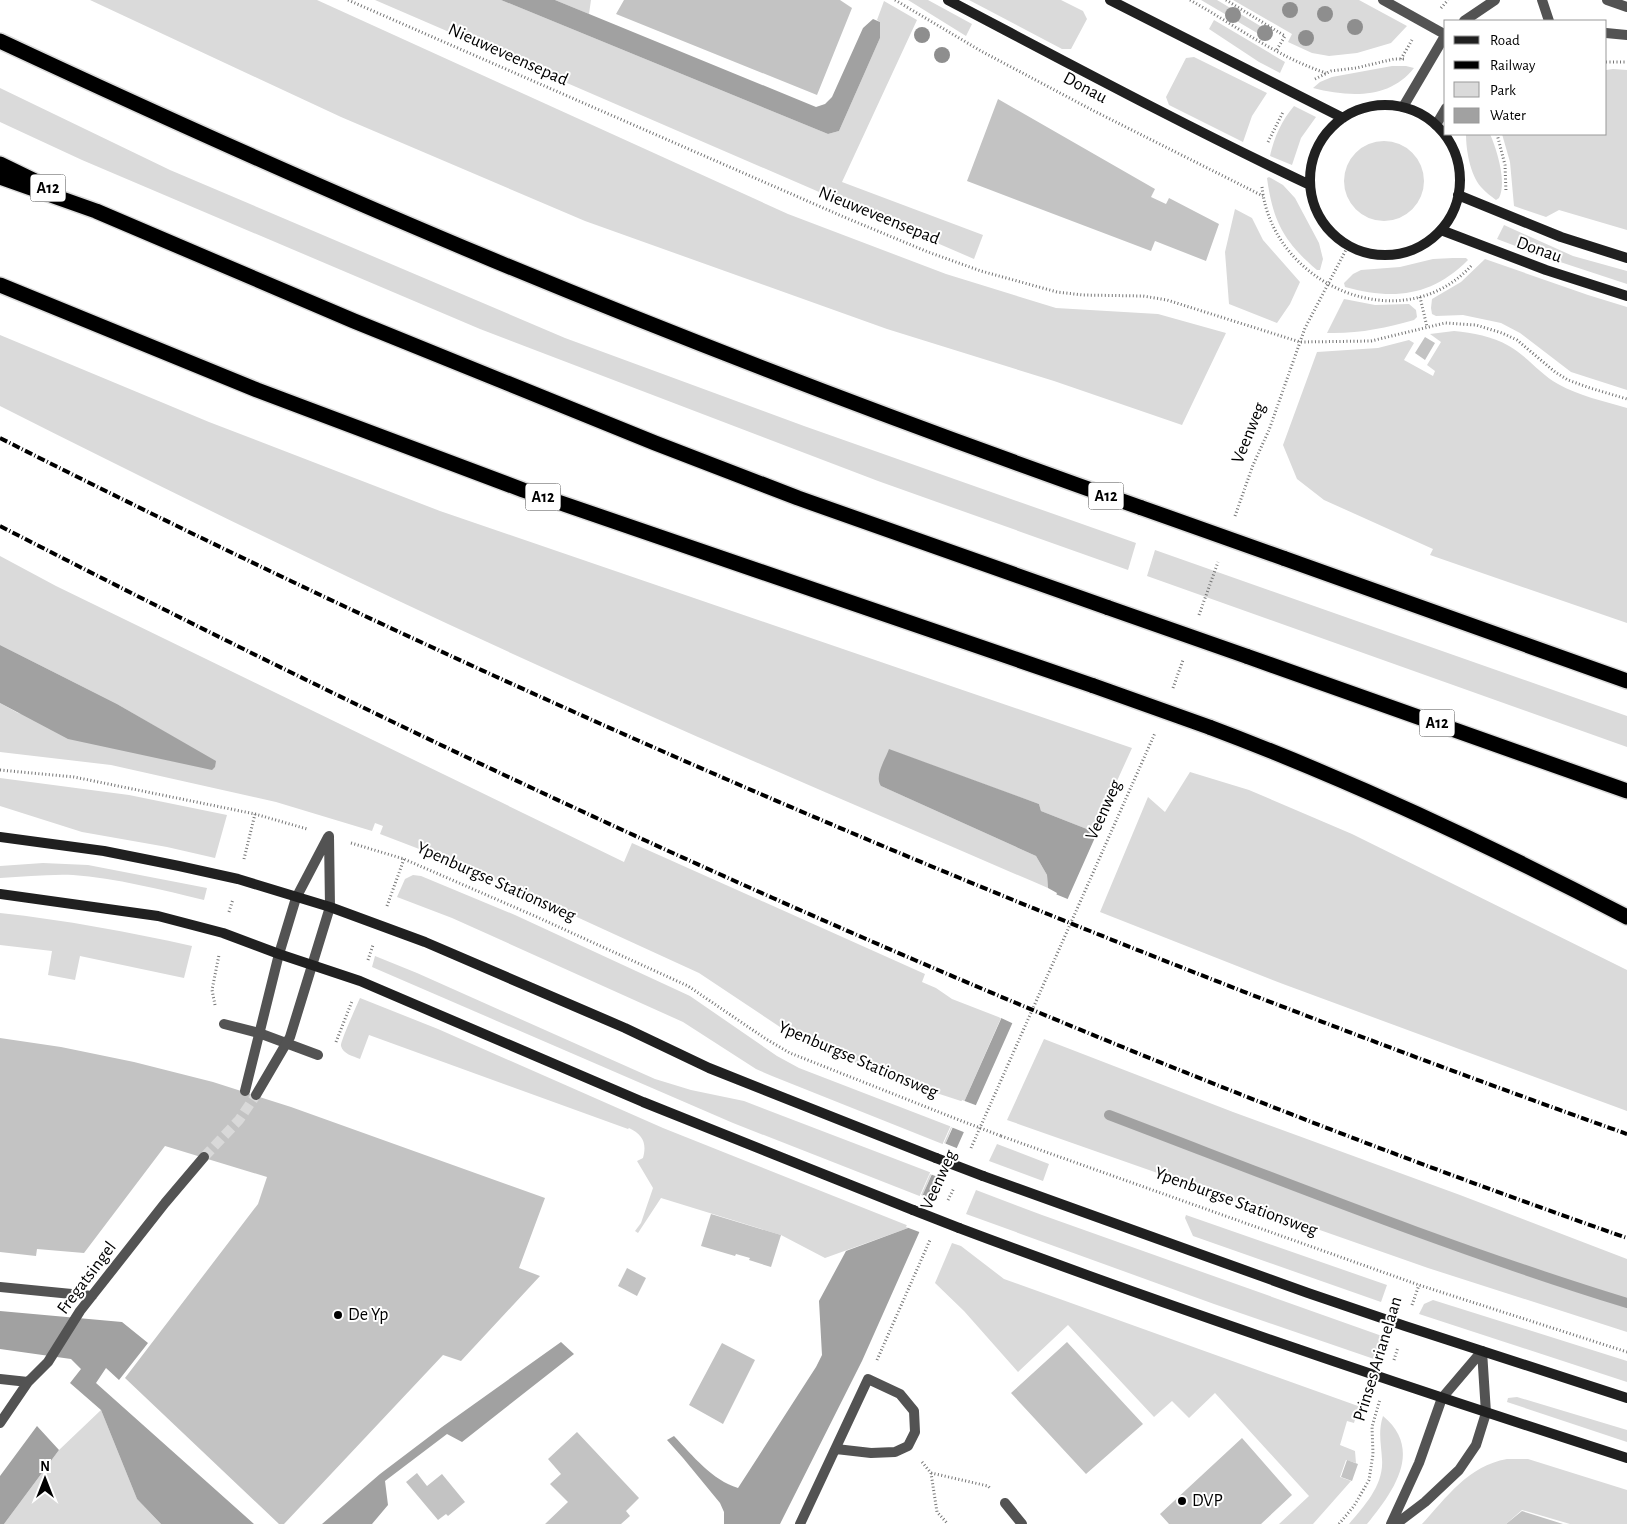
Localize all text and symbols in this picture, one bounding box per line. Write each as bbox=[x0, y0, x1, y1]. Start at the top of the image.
legend bbox=[1444, 20, 1607, 135]
street label: Nieuweveensepad bbox=[445, 21, 571, 89]
text: Road bbox=[1490, 33, 1520, 48]
text: Railway bbox=[1490, 58, 1536, 73]
street label: Donau bbox=[1060, 69, 1110, 107]
text: Park bbox=[1490, 83, 1516, 98]
text: Water bbox=[1490, 108, 1526, 123]
road number: A12 bbox=[30, 174, 66, 202]
street label: Nieuweveensepad bbox=[816, 183, 942, 249]
street label: Donau bbox=[1514, 233, 1564, 267]
street label: Veenweg bbox=[1229, 400, 1269, 466]
road number: A12 bbox=[1088, 482, 1124, 510]
road number: A12 bbox=[526, 484, 560, 511]
road number: A12 bbox=[1420, 710, 1454, 736]
street label: Veenweg bbox=[1083, 777, 1125, 843]
street label: Ypenburgse Stationsweg bbox=[414, 839, 578, 925]
street label: Ypenburgse Stationsweg bbox=[775, 1018, 941, 1102]
street label: Veenweg bbox=[918, 1147, 960, 1213]
street label: Ypenburgse Stationsweg bbox=[1152, 1164, 1320, 1240]
street label: Fregatsingel bbox=[54, 1238, 120, 1318]
street label: Prinses Arianelaan bbox=[1350, 1294, 1406, 1424]
place label: De Yp bbox=[348, 1306, 388, 1324]
marker: De Yp bbox=[332, 1309, 344, 1321]
north arrow bbox=[20, 1454, 70, 1504]
text: N bbox=[40, 1460, 50, 1474]
place label: DVP bbox=[1192, 1492, 1223, 1510]
marker: DVP bbox=[1176, 1495, 1188, 1507]

